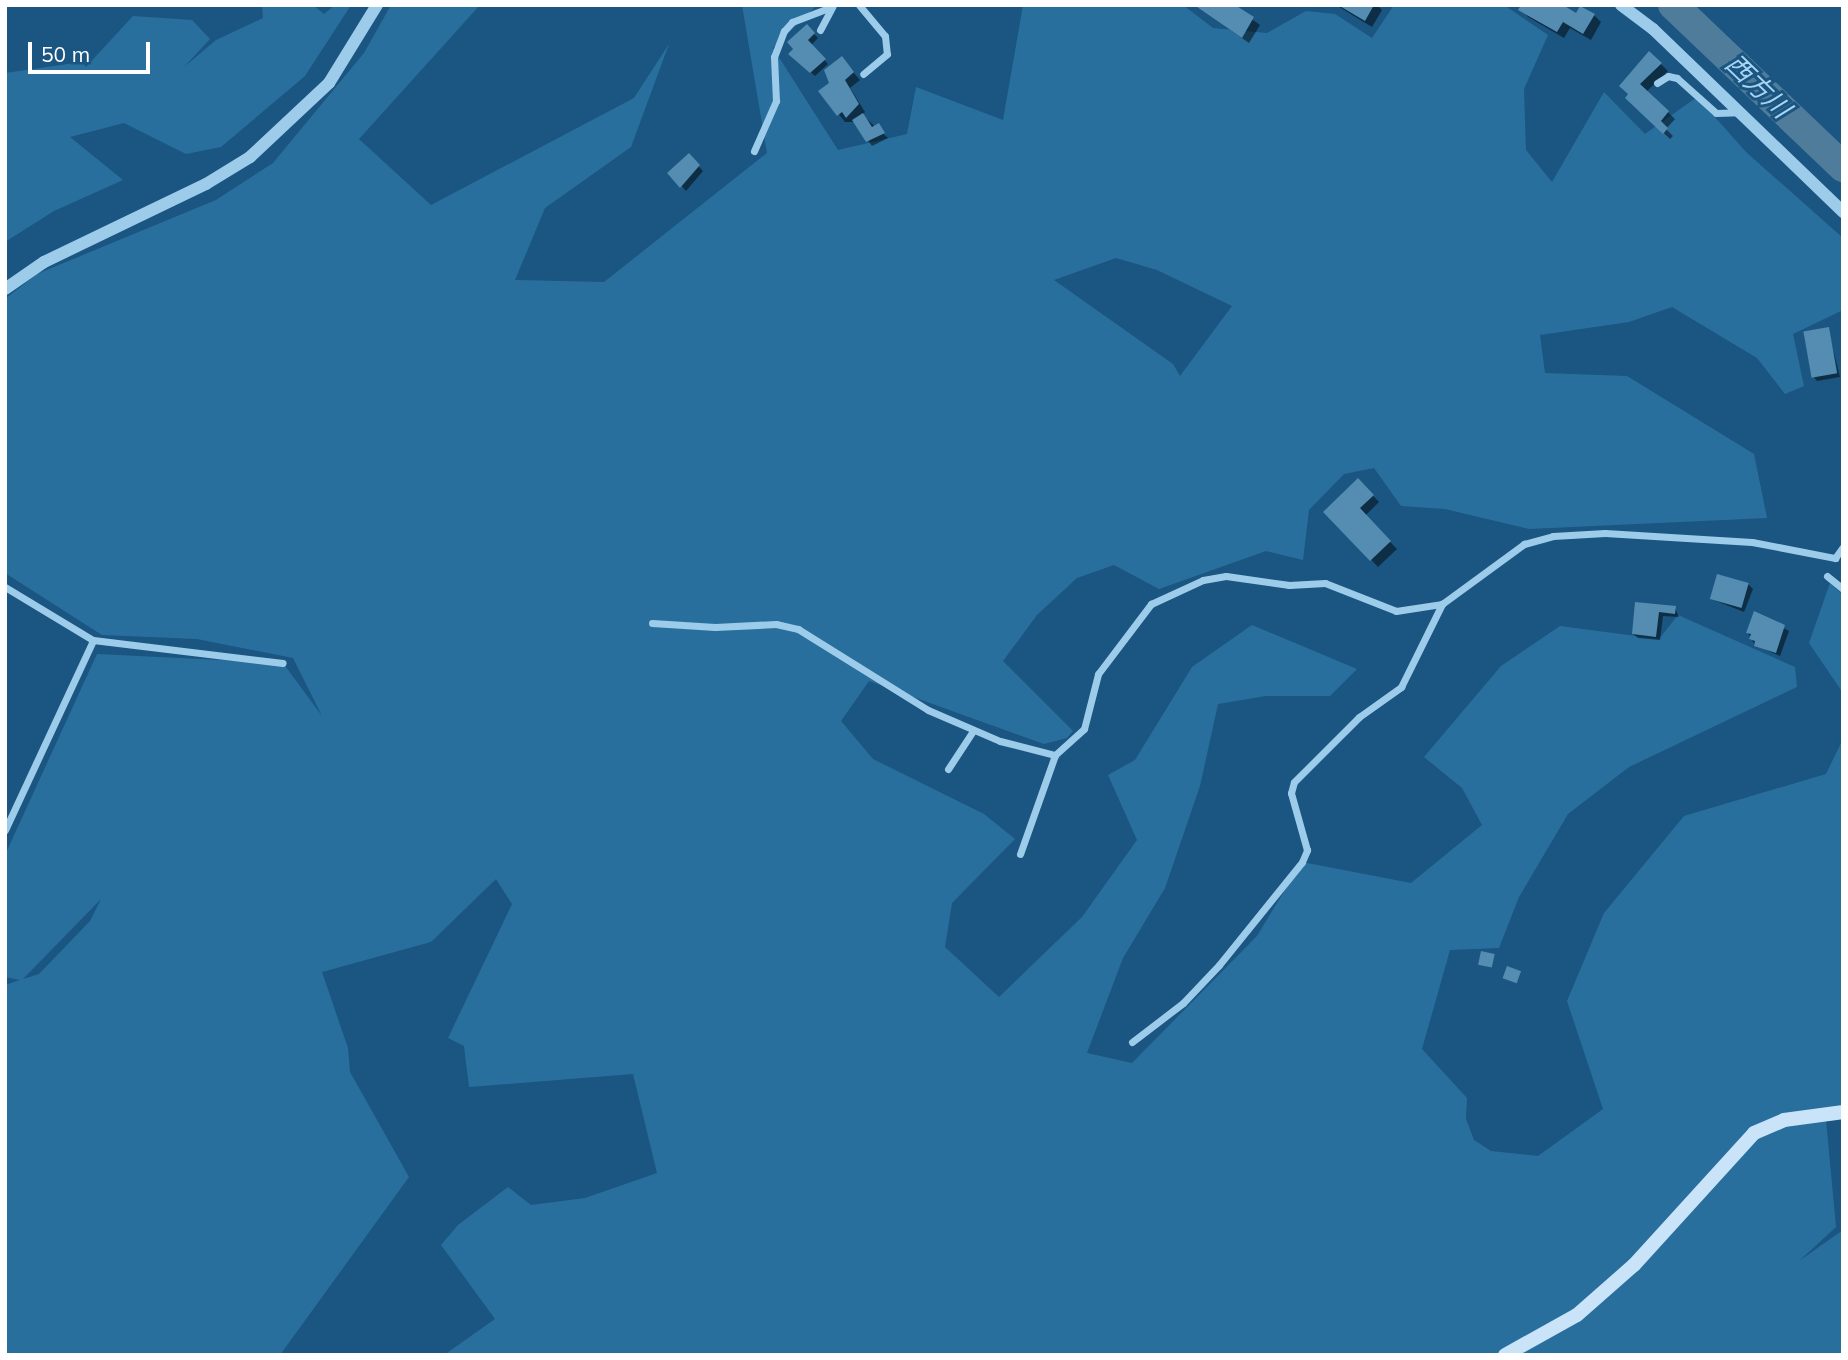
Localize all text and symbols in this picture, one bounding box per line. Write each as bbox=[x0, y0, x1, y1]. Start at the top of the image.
scale bar bbox=[32, 28, 154, 72]
text: 50 m bbox=[41, 41, 90, 67]
water label: 西方川 bbox=[1719, 48, 1797, 124]

